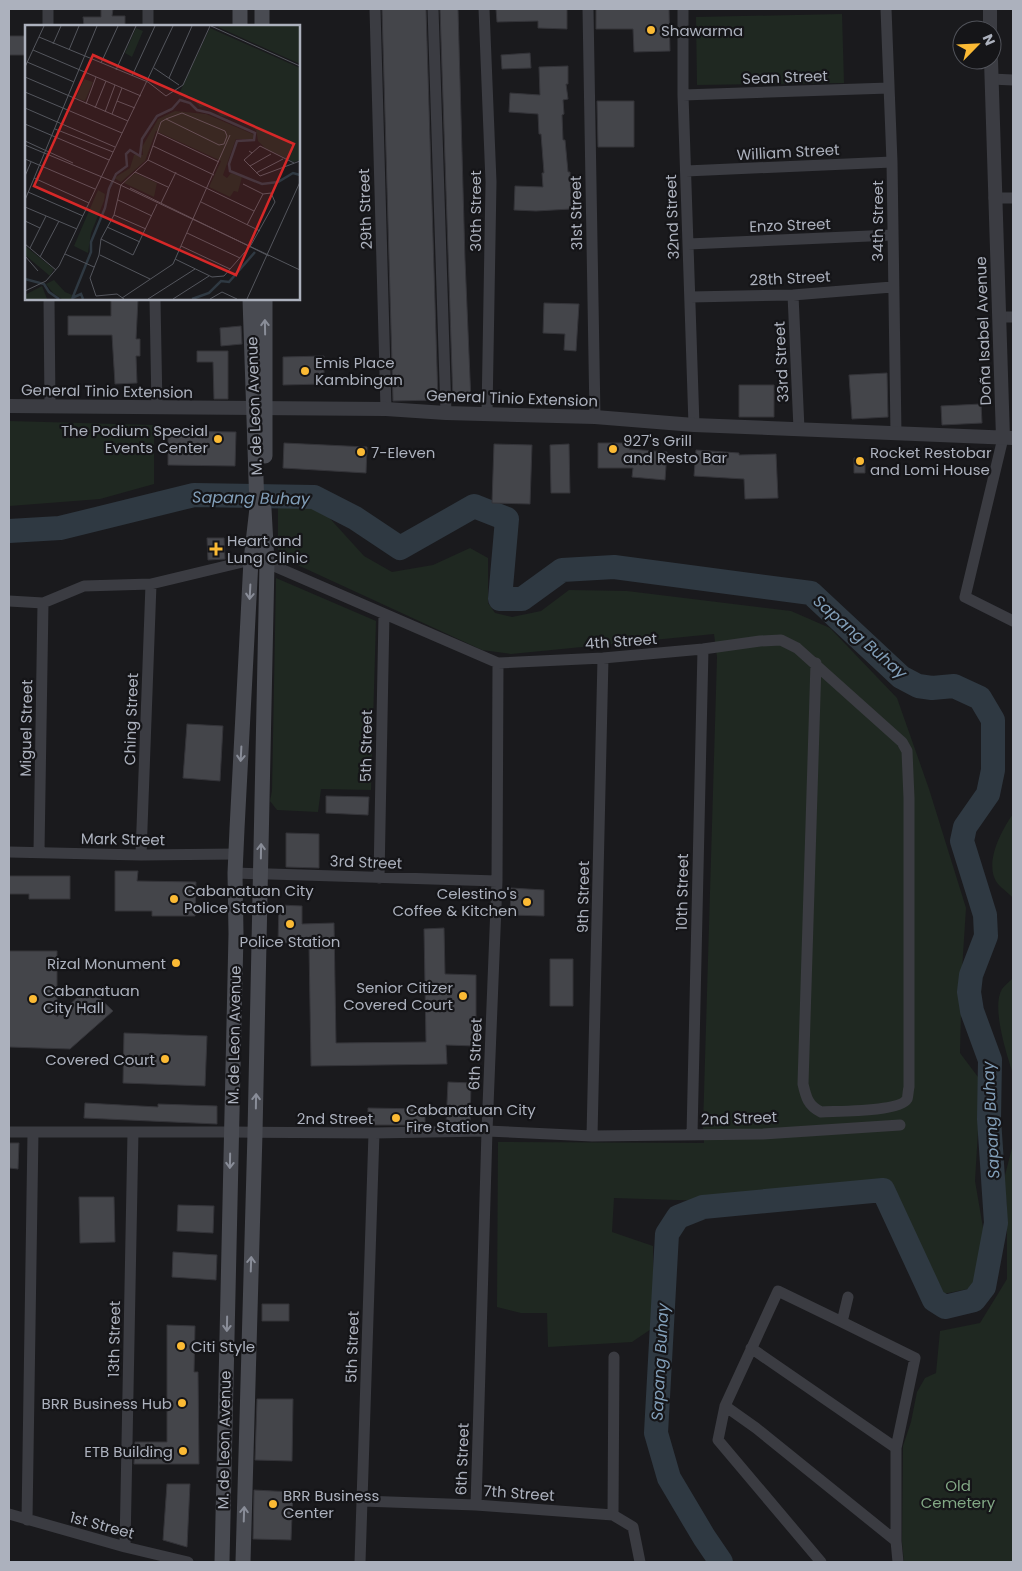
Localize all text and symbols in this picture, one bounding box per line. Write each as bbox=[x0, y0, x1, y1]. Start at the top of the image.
place label: Shawarma bbox=[661, 20, 743, 41]
north arrow bbox=[952, 20, 1002, 70]
marker: Shawarma bbox=[645, 24, 657, 36]
inset map bbox=[25, 25, 300, 300]
text: N bbox=[978, 31, 1000, 49]
street label: Sean Street bbox=[742, 65, 828, 89]
street label: William Street bbox=[736, 139, 840, 165]
street label: 29th Street bbox=[353, 168, 377, 250]
street label: 30th Street bbox=[465, 170, 486, 252]
street label: 32nd Street bbox=[660, 174, 684, 260]
street label: 31st Street bbox=[565, 175, 587, 251]
street label: 34th Street bbox=[867, 180, 888, 262]
street label: Enzo Street bbox=[749, 213, 831, 237]
street label: Doña Isabel Avenue bbox=[970, 256, 996, 406]
street label: 28th Street bbox=[749, 265, 831, 291]
one-way arrow bbox=[260, 319, 270, 336]
street label: 33rd Street bbox=[768, 321, 794, 403]
street label: M. de Leon Avenue bbox=[241, 336, 267, 476]
place label: Emis Place Kambingan bbox=[315, 352, 403, 390]
marker: Emis Place Kambingan bbox=[299, 365, 311, 377]
street label: General Tinio Extension bbox=[21, 379, 193, 403]
street label: General Tinio Extension bbox=[426, 385, 598, 411]
place label: The Podium Special Events Center bbox=[61, 420, 208, 458]
place label: 927's Grill and Resto Bar bbox=[623, 430, 728, 468]
marker: The Podium Special Events Center bbox=[212, 433, 224, 445]
place label: 7-Eleven bbox=[371, 442, 435, 463]
place label: Rocket Restobar and Lomi House bbox=[870, 442, 992, 480]
marker: 927's Grill and Resto Bar bbox=[607, 443, 619, 455]
marker: 7-Eleven bbox=[355, 446, 367, 458]
marker: Rocket Restobar and Lomi House bbox=[854, 455, 866, 467]
water label: Sapang Buhay bbox=[192, 485, 311, 511]
place label: Heart and Lung Clinic bbox=[227, 530, 308, 568]
marker: Heart and Lung Clinic bbox=[209, 542, 223, 556]
one-way arrow bbox=[245, 583, 254, 599]
water label: Sapang Buhay bbox=[808, 590, 913, 685]
street label: 4th Street bbox=[584, 628, 658, 654]
street label: Ching Street bbox=[119, 672, 143, 766]
street label: Miguel Street bbox=[15, 679, 37, 777]
street label: 5th Street bbox=[355, 710, 377, 782]
one-way arrow bbox=[237, 746, 246, 762]
street label: Mark Street bbox=[81, 828, 165, 850]
one-way arrow bbox=[256, 844, 266, 860]
street label: 3rd Street bbox=[329, 850, 403, 874]
street label: 10th Street bbox=[671, 853, 693, 931]
street label: 9th Street bbox=[572, 861, 594, 933]
place label: Cabanatuan City Police Station bbox=[184, 880, 314, 918]
place label: Celestino's Coffee & Kitchen bbox=[393, 883, 517, 921]
marker: Cabanatuan City Police Station bbox=[168, 893, 180, 905]
marker: Celestino's Coffee & Kitchen bbox=[521, 896, 533, 908]
marker: Police Station bbox=[284, 918, 296, 930]
place label: Police Station bbox=[240, 931, 340, 952]
place label: Rizal Monument bbox=[47, 953, 166, 974]
marker: Rizal Monument bbox=[170, 957, 182, 969]
street label: M. de Leon Avenue bbox=[222, 965, 246, 1105]
place label: Senior Citizer Covered Court bbox=[343, 977, 453, 1015]
place label: Cabanatuan City Hall bbox=[43, 980, 140, 1018]
marker: Senior Citizer Covered Court bbox=[457, 990, 469, 1002]
marker: Cabanatuan City Hall bbox=[27, 993, 39, 1005]
street label: 6th Street bbox=[463, 1017, 487, 1091]
place label: Covered Court bbox=[45, 1049, 155, 1070]
marker: Covered Court bbox=[159, 1053, 171, 1065]
water label: Sapang Buhay bbox=[976, 1060, 1006, 1179]
one-way arrow bbox=[251, 1093, 261, 1110]
place label: Cabanatuan City Fire Station bbox=[406, 1099, 536, 1137]
street label: 2nd Street bbox=[701, 1106, 777, 1130]
street label: 2nd Street bbox=[297, 1108, 373, 1129]
marker: Cabanatuan City Fire Station bbox=[390, 1112, 402, 1124]
one-way arrow bbox=[225, 1152, 235, 1169]
one-way arrow bbox=[247, 1256, 256, 1272]
street label: 13th Street bbox=[103, 1301, 125, 1377]
water label: Sapang Buhay bbox=[645, 1302, 675, 1421]
street label: 5th Street bbox=[340, 1310, 364, 1384]
one-way arrow bbox=[222, 1315, 232, 1331]
place label: Citi Style bbox=[191, 1336, 255, 1357]
marker: Citi Style bbox=[175, 1340, 187, 1352]
street label: M. de Leon Avenue bbox=[212, 1370, 236, 1510]
place label: BRR Business Hub bbox=[42, 1393, 172, 1414]
marker: BRR Business Hub bbox=[176, 1397, 188, 1409]
street label: 6th Street bbox=[450, 1422, 474, 1496]
place label: ETB Building bbox=[84, 1441, 173, 1462]
marker: ETB Building bbox=[177, 1445, 189, 1457]
park label: Old Cemetery bbox=[921, 1475, 996, 1513]
street label: 7th Street bbox=[483, 1480, 555, 1506]
place label: BRR Business Center bbox=[283, 1485, 379, 1523]
marker: BRR Business Center bbox=[267, 1498, 279, 1510]
street label: 1st Street bbox=[67, 1506, 137, 1544]
one-way arrow bbox=[239, 1506, 249, 1522]

